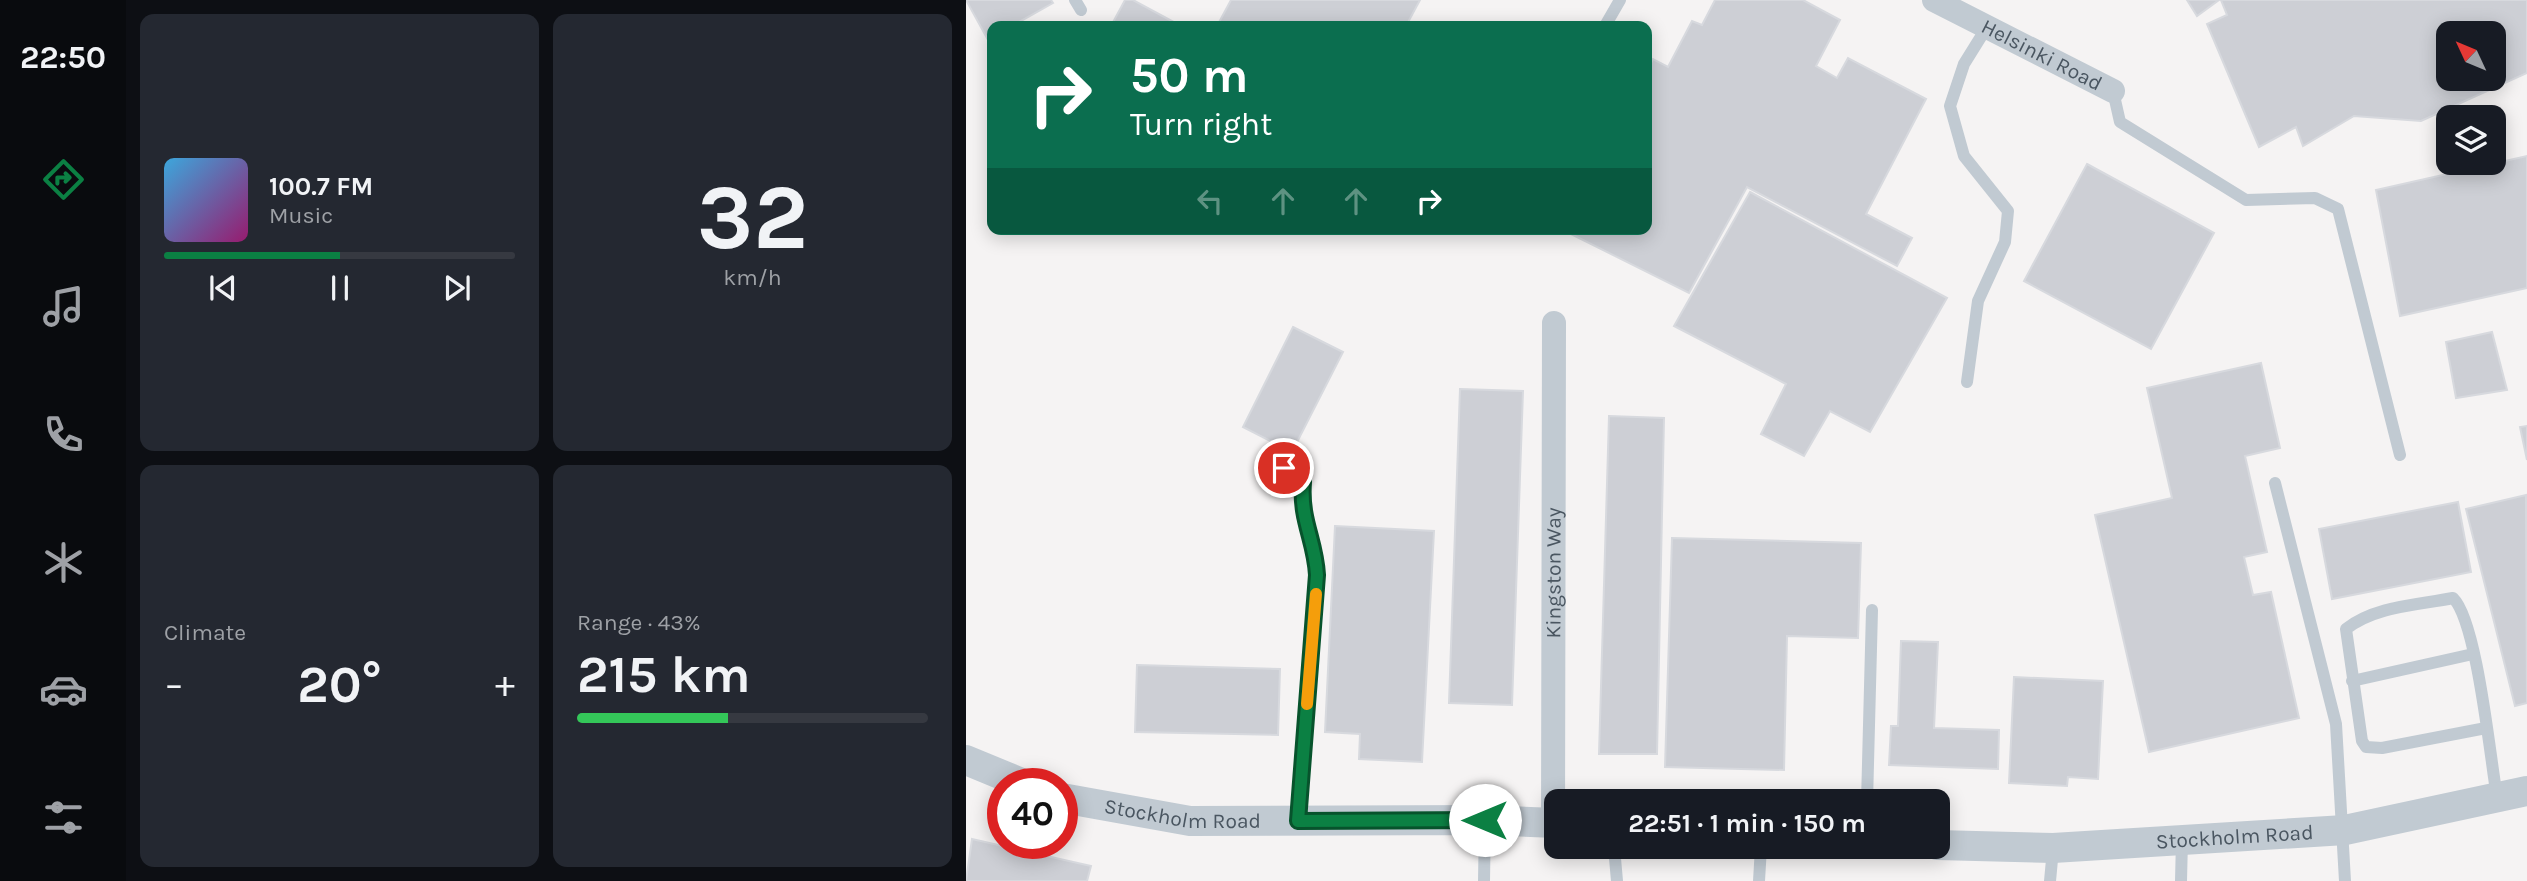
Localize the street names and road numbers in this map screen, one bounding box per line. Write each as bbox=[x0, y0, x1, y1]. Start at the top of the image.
street label: Helsinki Road bbox=[1977, 14, 2106, 95]
street label: Kingston Way bbox=[1541, 507, 1566, 639]
street label: Stockholm Road bbox=[1102, 794, 1261, 833]
street label: Stockholm Road bbox=[2155, 820, 2314, 854]

